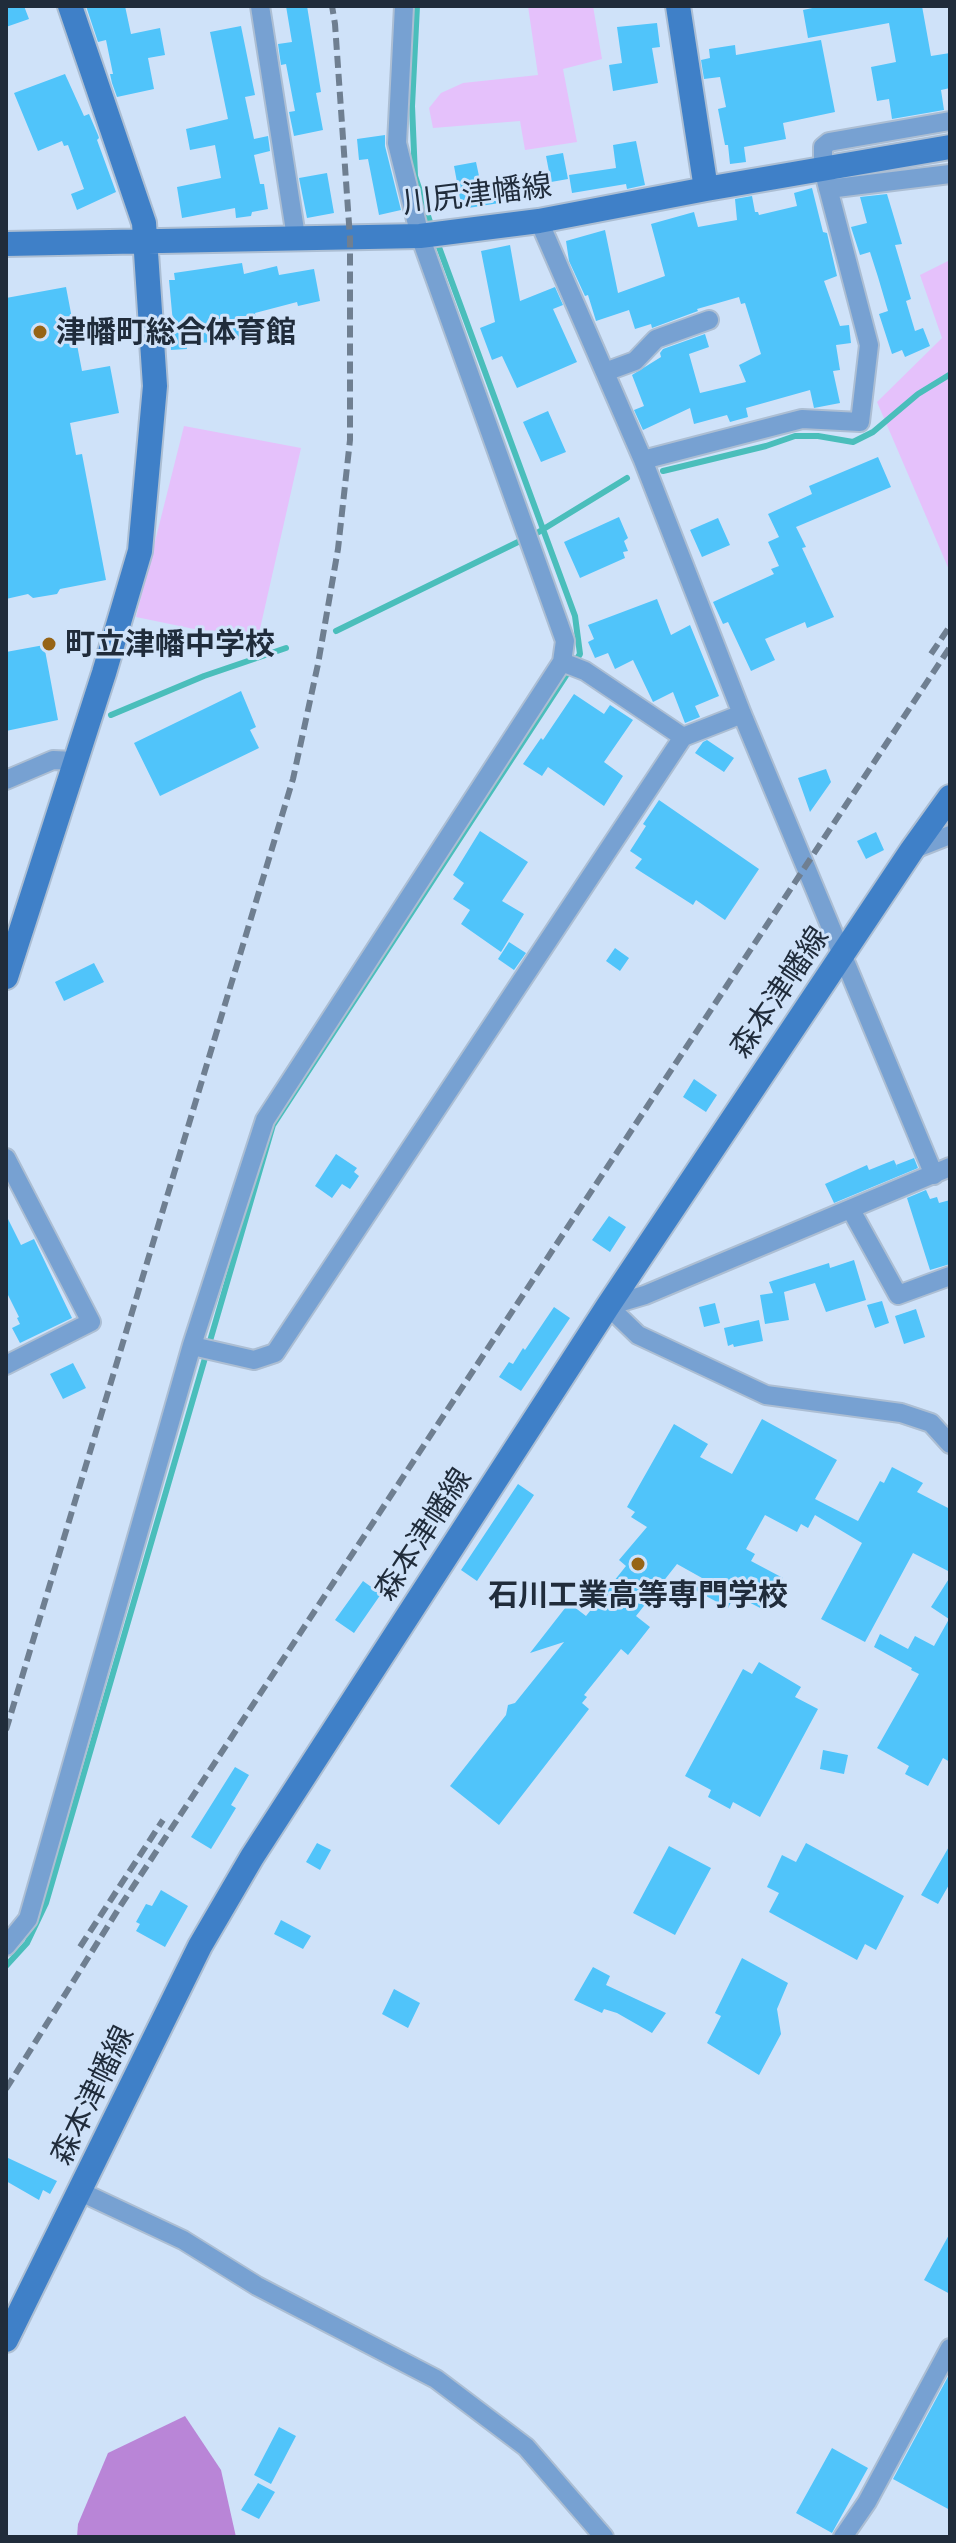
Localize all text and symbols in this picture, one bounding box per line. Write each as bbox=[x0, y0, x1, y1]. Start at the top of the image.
street label: 川尻津幡線 bbox=[400, 167, 554, 221]
place label: 津幡町総合体育館 bbox=[56, 314, 296, 350]
marker: 津幡町総合体育館 bbox=[31, 323, 49, 341]
place label: 町立津幡中学校 bbox=[65, 626, 275, 662]
marker: 町立津幡中学校 bbox=[40, 635, 58, 653]
street label: 森本津幡線 bbox=[722, 920, 836, 1064]
street label: 森本津幡線 bbox=[367, 1461, 479, 1607]
marker: 石川工業高等専門学校 bbox=[629, 1555, 647, 1573]
place label: 石川工業高等専門学校 bbox=[488, 1577, 788, 1613]
street label: 森本津幡線 bbox=[43, 2020, 141, 2170]

